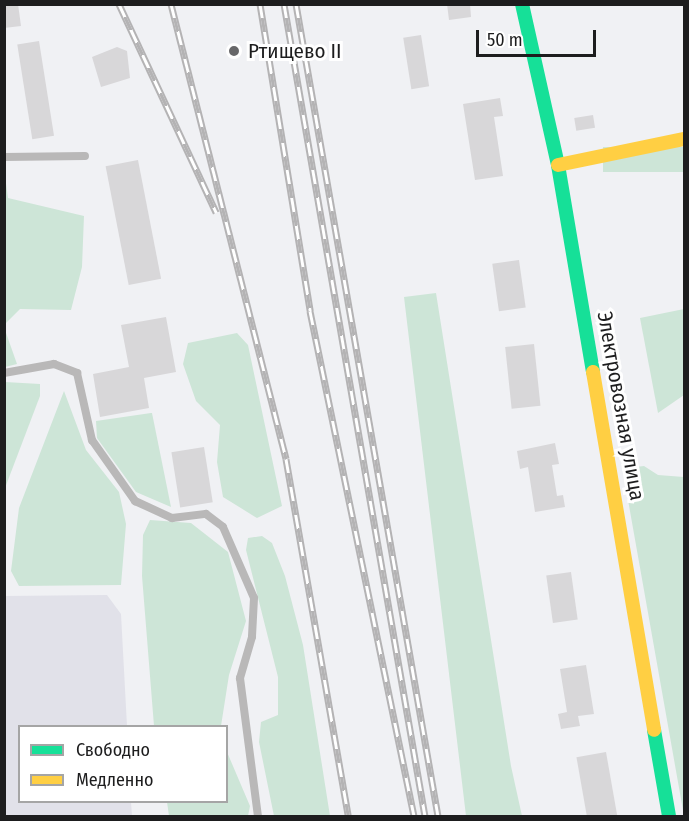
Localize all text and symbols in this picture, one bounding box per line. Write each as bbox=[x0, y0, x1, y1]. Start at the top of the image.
scale bar bbox=[479, 18, 599, 56]
text: 50 m bbox=[487, 29, 523, 51]
place label: Ртищево II bbox=[248, 38, 341, 64]
marker: Ртищево II bbox=[225, 42, 243, 60]
street label: Электровозная улица bbox=[592, 310, 650, 502]
legend bbox=[18, 725, 228, 803]
text: Свободно bbox=[76, 739, 150, 761]
text: Медленно bbox=[76, 769, 154, 791]

